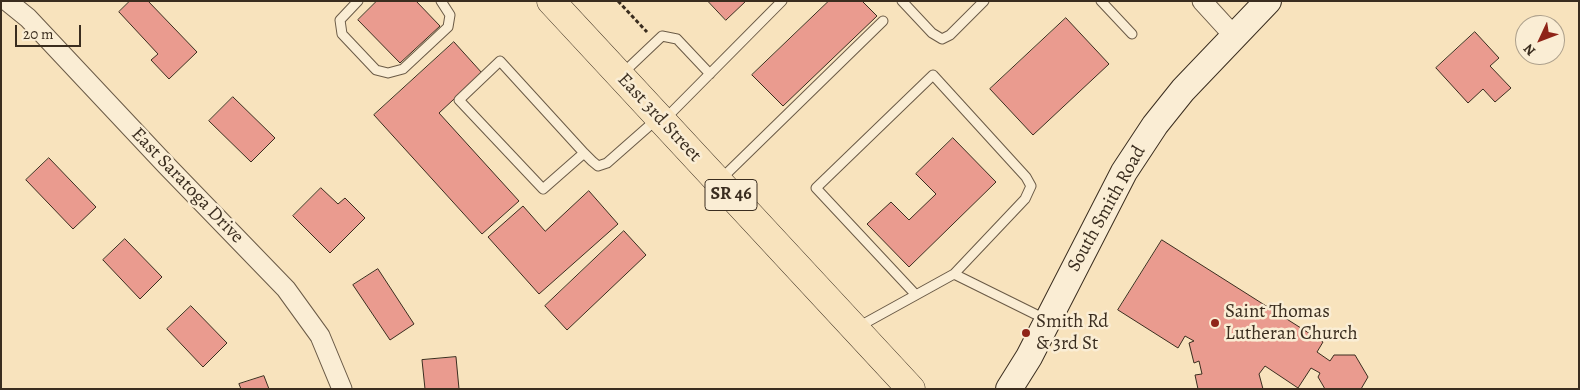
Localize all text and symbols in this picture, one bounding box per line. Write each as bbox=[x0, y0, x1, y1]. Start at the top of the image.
scale bar bbox=[18, 15, 84, 47]
north arrow bbox=[1515, 15, 1565, 65]
text: 20 m bbox=[23, 24, 54, 44]
text: N bbox=[1519, 40, 1540, 60]
street label: East 3rd Street bbox=[612, 69, 706, 167]
street label: East Saratoga Drive bbox=[126, 123, 248, 249]
street label: South Smith Road bbox=[1063, 142, 1151, 276]
road number: SR 46 bbox=[705, 180, 757, 210]
place label: Saint Thomas Lutheran Church bbox=[1225, 301, 1358, 345]
place label: Smith Rd & 3rd St bbox=[1036, 311, 1108, 355]
marker: Saint Thomas Lutheran Church bbox=[1209, 317, 1221, 329]
marker: Smith Rd & 3rd St bbox=[1020, 327, 1032, 339]

